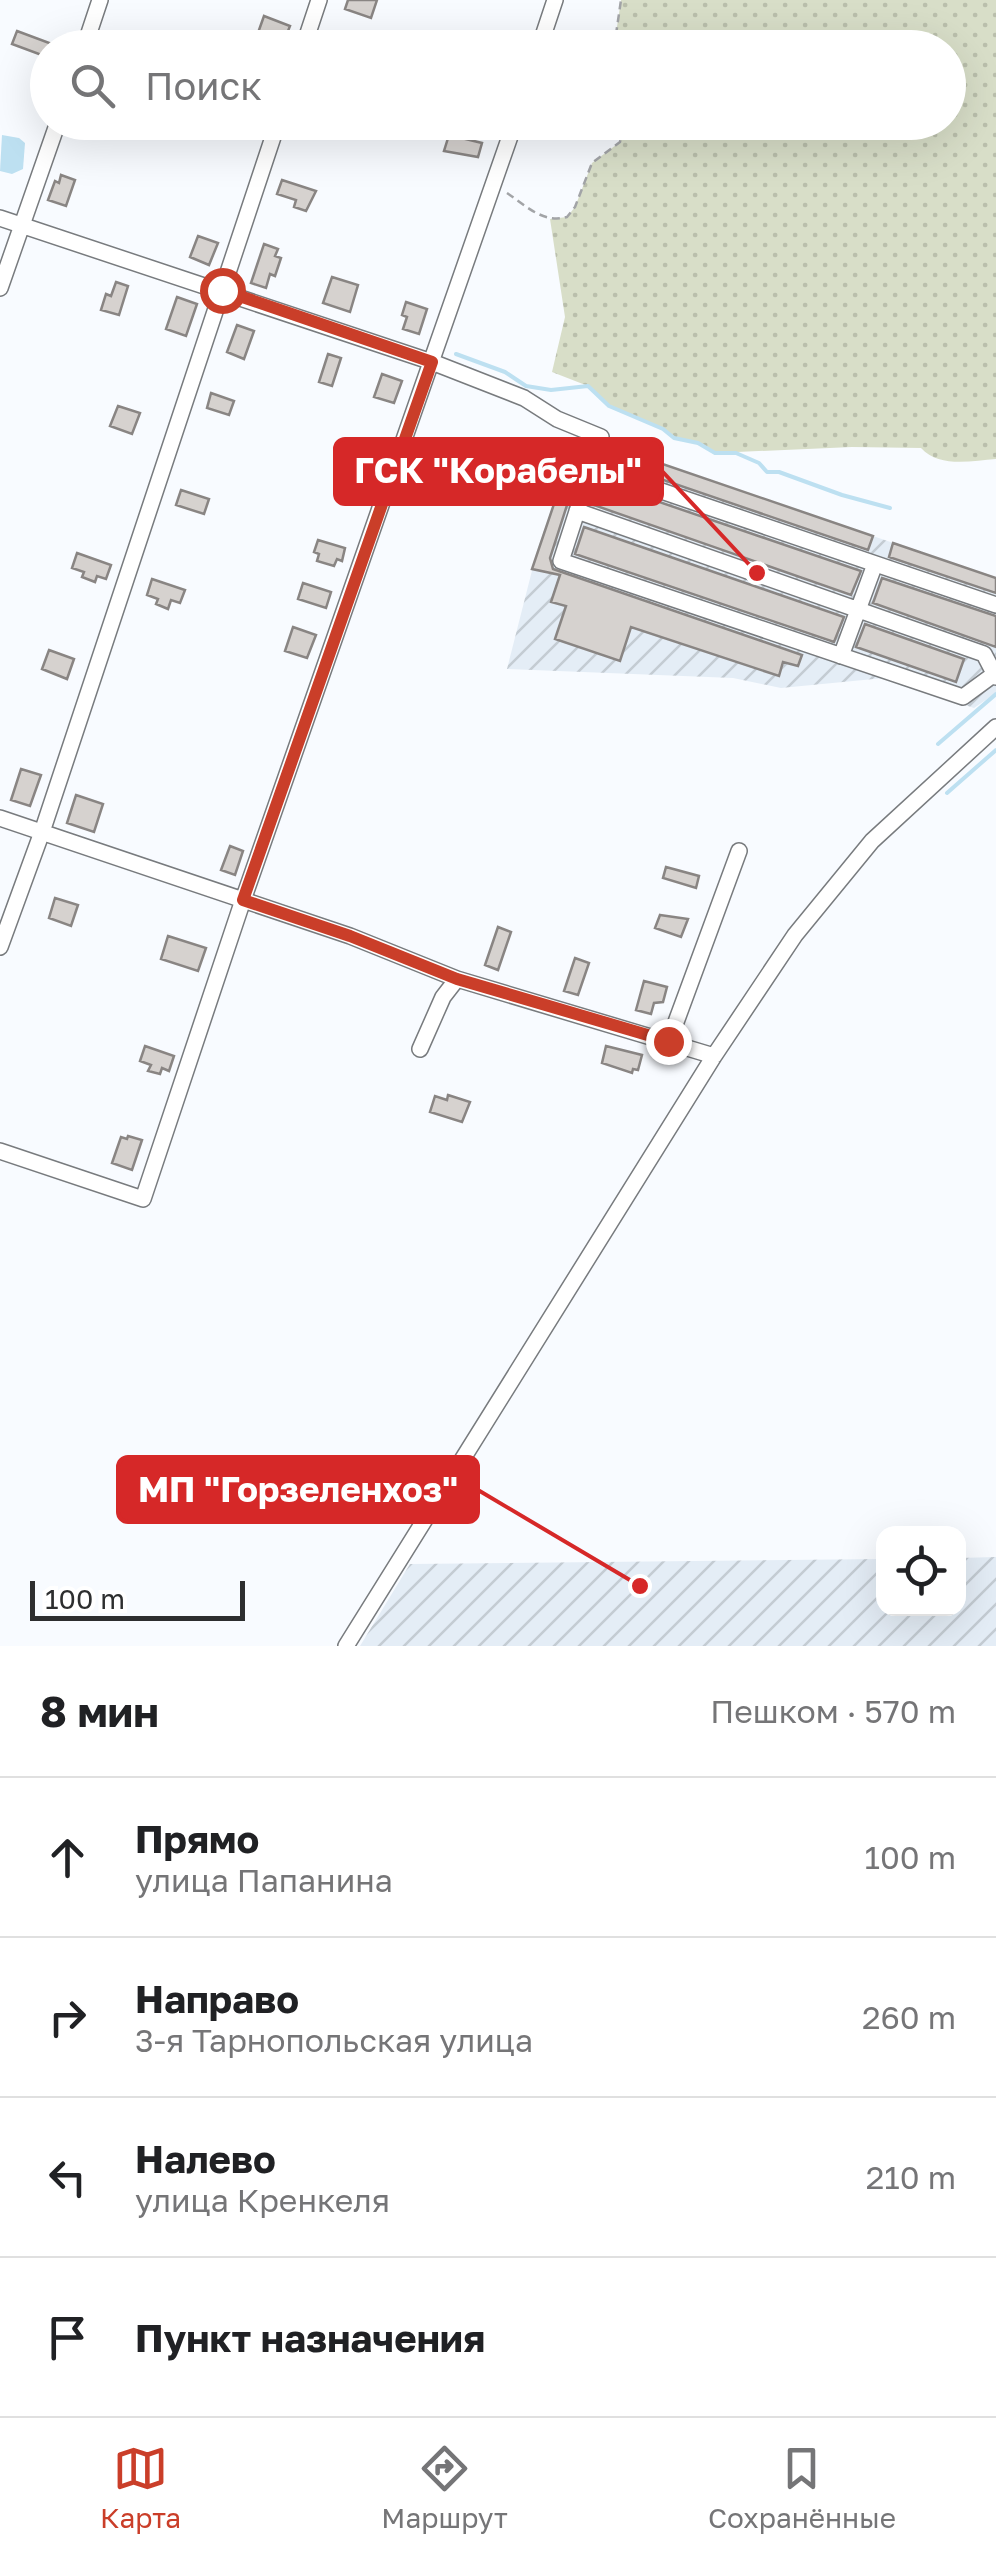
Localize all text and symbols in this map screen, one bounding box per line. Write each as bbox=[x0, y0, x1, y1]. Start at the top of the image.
search box bbox=[30, 30, 966, 140]
icon: search bbox=[65, 58, 120, 113]
text: Поиск bbox=[145, 63, 262, 108]
route start bbox=[200, 268, 246, 314]
callout: ГСК "Корабелы" bbox=[335, 439, 662, 504]
text: ГСК "Корабелы" bbox=[354, 449, 642, 491]
route end bbox=[646, 1019, 692, 1065]
callout: МП "Горзеленхоз" bbox=[118, 1457, 478, 1522]
text: МП "Горзеленхоз" bbox=[138, 1468, 458, 1510]
map controls bbox=[876, 1526, 966, 1616]
button: locate bbox=[876, 1526, 966, 1616]
scale bar bbox=[30, 1576, 245, 1620]
text: 100 m bbox=[45, 1582, 125, 1615]
text: 8 мин bbox=[40, 1686, 159, 1736]
text: Пешком · 570 m bbox=[710, 1692, 956, 1730]
text: Прямо bbox=[135, 1816, 259, 1861]
icon: ahead bbox=[40, 1830, 95, 1885]
text: 100 m bbox=[864, 1838, 956, 1876]
text: улица Папанина bbox=[135, 1861, 393, 1899]
text: Направо bbox=[135, 1976, 299, 2021]
icon: right bbox=[40, 1990, 95, 2045]
text: 260 m bbox=[862, 1998, 956, 2036]
text: 3-я Тарнопольская улица bbox=[135, 2021, 533, 2059]
text: Налево bbox=[135, 2136, 276, 2181]
icon: left bbox=[40, 2150, 95, 2205]
text: 210 m bbox=[866, 2158, 956, 2196]
text: улица Кренкеля bbox=[135, 2181, 390, 2219]
icon: arrive bbox=[40, 2310, 95, 2365]
text: Пункт назначения bbox=[135, 2315, 485, 2360]
tab: Карта bbox=[100, 2441, 181, 2534]
tab: Маршрут bbox=[381, 2441, 508, 2534]
tab: Сохранённые bbox=[708, 2441, 896, 2534]

